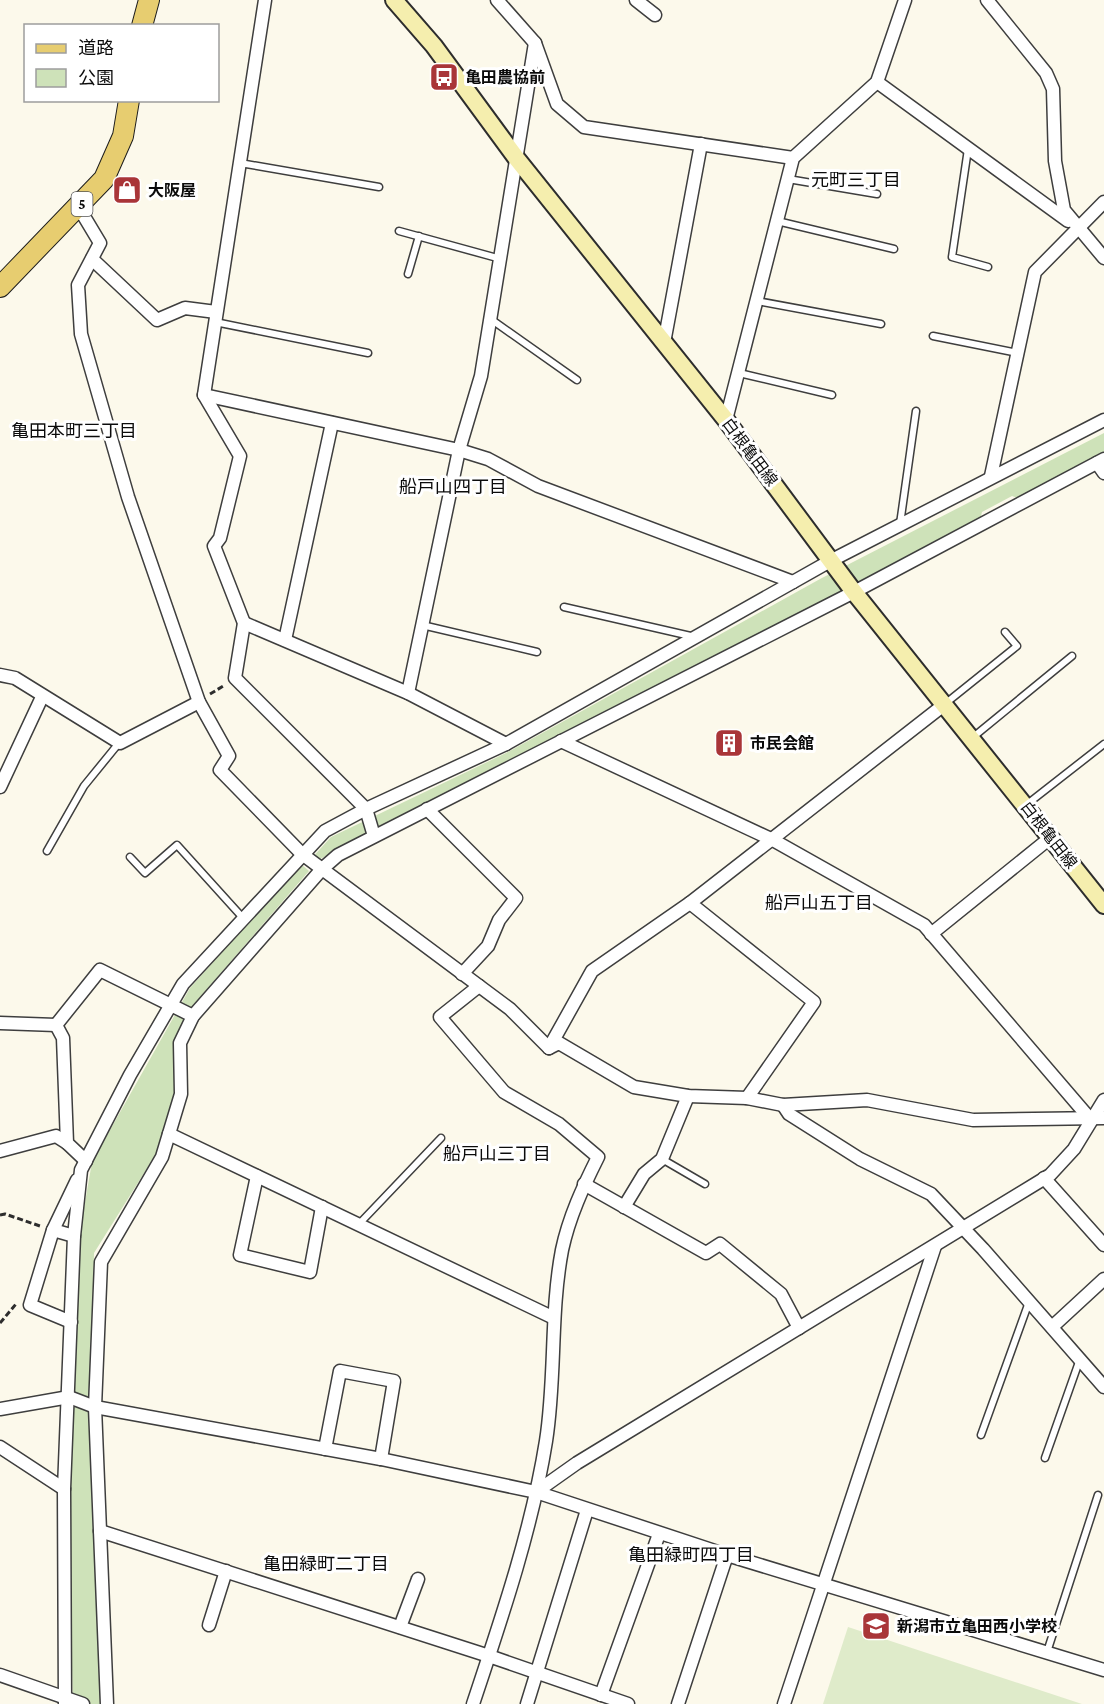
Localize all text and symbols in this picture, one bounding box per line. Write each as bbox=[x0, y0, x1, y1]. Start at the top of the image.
legend bbox=[24, 24, 219, 102]
text: 道路 bbox=[78, 38, 114, 58]
bus stop icon: 亀田農協前 bbox=[428, 61, 460, 93]
text: 公園 bbox=[78, 68, 114, 88]
place label: 亀田農協前 bbox=[465, 69, 545, 86]
district label: 元町三丁目 bbox=[811, 170, 901, 190]
shop icon: 大阪屋 bbox=[111, 174, 143, 206]
place label: 大阪屋 bbox=[148, 182, 196, 199]
road number: 5 bbox=[72, 192, 92, 216]
street label: 白根亀田線 bbox=[719, 415, 781, 489]
district label: 亀田本町三丁目 bbox=[11, 421, 137, 441]
district label: 船戸山四丁目 bbox=[399, 477, 507, 497]
building icon: 市民会館 bbox=[713, 727, 745, 759]
place label: 市民会館 bbox=[750, 735, 814, 752]
street label: 白根亀田線 bbox=[1018, 798, 1080, 872]
district label: 船戸山五丁目 bbox=[765, 893, 873, 913]
district label: 船戸山三丁目 bbox=[443, 1144, 551, 1164]
district label: 亀田緑町四丁目 bbox=[628, 1545, 754, 1565]
district label: 亀田緑町二丁目 bbox=[263, 1554, 389, 1574]
school or university icon: 新潟市立亀田西小学校 bbox=[860, 1610, 892, 1642]
place label: 新潟市立亀田西小学校 bbox=[897, 1618, 1057, 1635]

